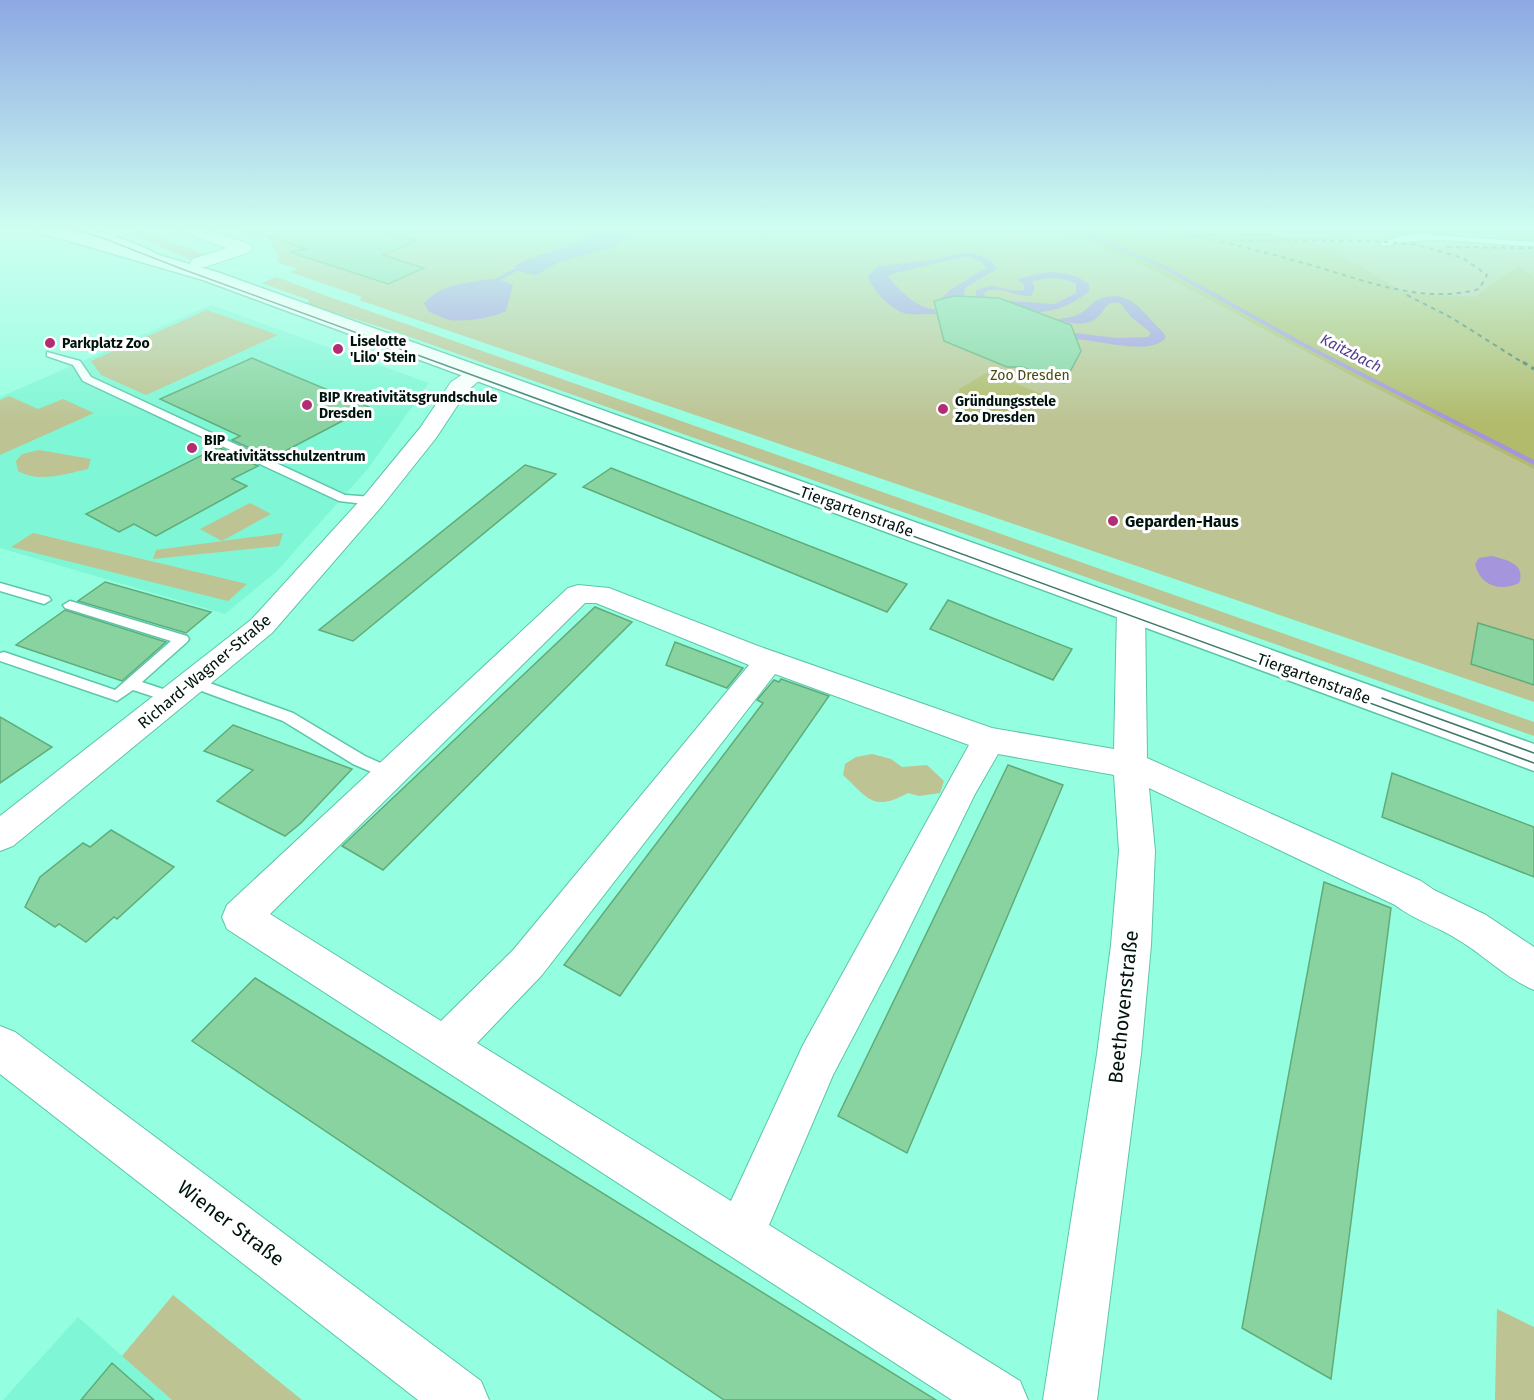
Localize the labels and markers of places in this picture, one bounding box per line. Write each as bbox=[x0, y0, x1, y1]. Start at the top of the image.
place label: Liselotte 'Lilo' Stein bbox=[350, 333, 416, 366]
place label: Parkplatz Zoo bbox=[62, 335, 150, 352]
marker: Parkplatz Zoo bbox=[43, 336, 57, 350]
marker: Liselotte 'Lilo' Stein bbox=[331, 342, 345, 356]
place label: BIP Kreativitätsgrundschule Dresden bbox=[319, 389, 498, 422]
place label: Gründungsstele Zoo Dresden bbox=[955, 393, 1056, 426]
marker: BIP Kreativitätsgrundschule Dresden bbox=[300, 398, 314, 412]
marker: Gründungsstele Zoo Dresden bbox=[936, 402, 950, 416]
place label: BIP Kreativitätsschulzentrum bbox=[204, 432, 366, 465]
marker: BIP Kreativitätsschulzentrum bbox=[185, 441, 199, 455]
place label: Geparden-Haus bbox=[1125, 512, 1239, 531]
marker: Geparden-Haus bbox=[1106, 514, 1120, 528]

